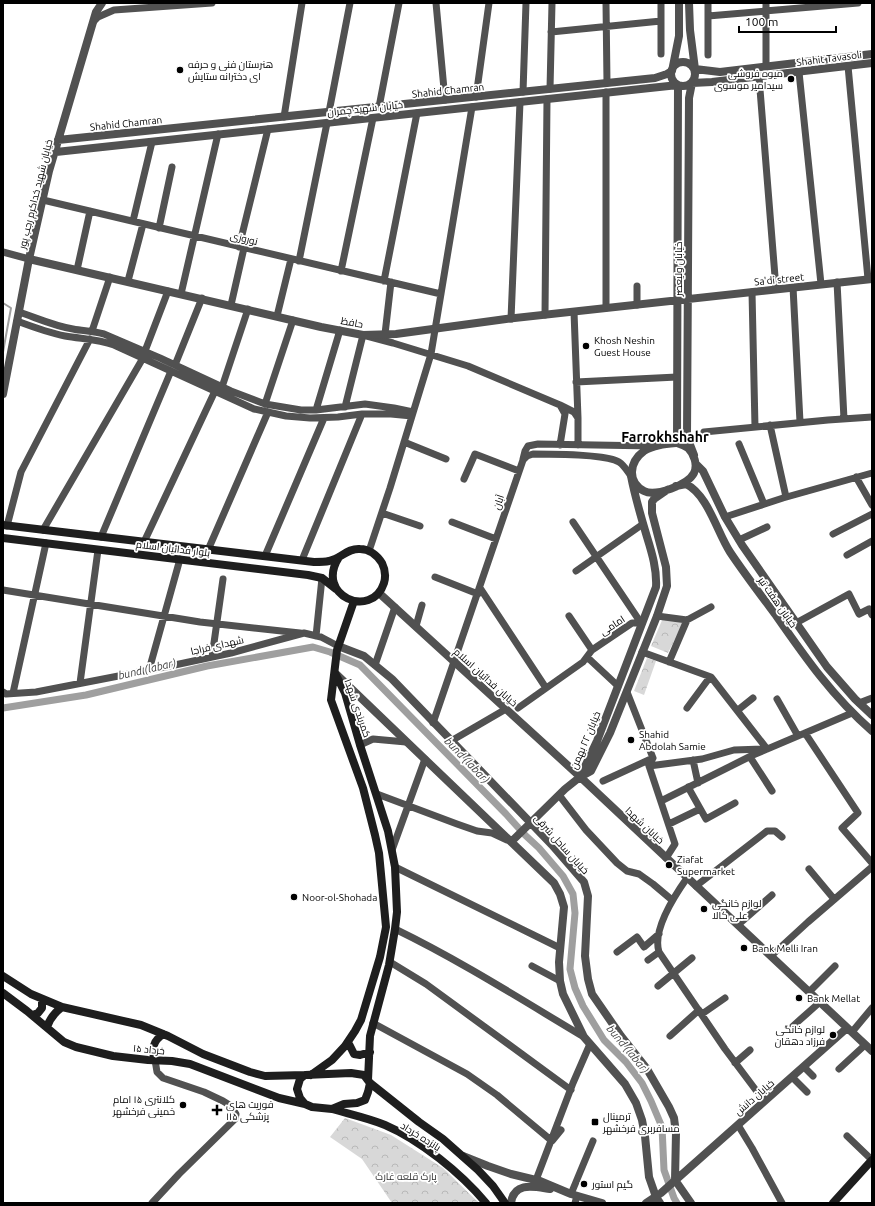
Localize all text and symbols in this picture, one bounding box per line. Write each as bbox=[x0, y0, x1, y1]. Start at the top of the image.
scale bar bbox=[739, 8, 836, 34]
text: 100 m bbox=[745, 15, 778, 28]
street label: Shahit Tavasoli bbox=[796, 49, 862, 68]
place label: هنرستان فنی و حرفه ای دخترانه ستایش bbox=[188, 59, 273, 83]
marker: هنرستان فنی و حرفه ای دخترانه ستایش bbox=[175, 65, 185, 75]
place label: میوه فروشی سیدامیر موسوی bbox=[714, 68, 783, 92]
marker: میوه فروشی سیدامیر موسوی bbox=[786, 74, 796, 84]
street label: Shahid Chamran bbox=[411, 81, 485, 100]
street label: خیابان شهید چمران bbox=[327, 99, 404, 119]
street label: Shahid Chamran bbox=[89, 114, 163, 133]
street label: خیابان شهید خداکرم رجب پور bbox=[16, 138, 56, 252]
street label: نوروزی bbox=[229, 230, 259, 248]
street label: خیابان ولیعصر bbox=[673, 242, 685, 297]
street label: Sa'di street bbox=[753, 271, 805, 288]
street label: حافظ bbox=[340, 315, 364, 330]
place label: Khosh Neshin Guest House bbox=[594, 335, 655, 358]
marker: Khosh Neshin Guest House bbox=[581, 341, 591, 351]
district label: Farrokhshahr bbox=[621, 429, 709, 445]
street label: آبان bbox=[491, 493, 507, 511]
street label: بلوار فدائیان اسلام bbox=[135, 538, 211, 560]
street label: خیابان هفت تیر bbox=[755, 574, 799, 630]
street label: امامی bbox=[598, 613, 627, 638]
street label: شهدای فراجا bbox=[189, 634, 245, 658]
street label: خیابان فدائیان اسلام bbox=[450, 646, 520, 710]
water label: bund (labar) bbox=[117, 657, 177, 682]
street label: کمربندی شهدا bbox=[341, 677, 373, 739]
street label: خیابان ۲۲ بهمن bbox=[568, 710, 604, 771]
place label: Shahid Abdolah Samie bbox=[639, 729, 706, 752]
water label: bund (labar) bbox=[442, 735, 492, 786]
marker: Shahid Abdolah Samie bbox=[626, 735, 636, 745]
street label: خیابان شهدا bbox=[622, 805, 666, 847]
street label: خیابان ساحل شرقی bbox=[531, 812, 591, 877]
place label: Ziafat Supermarket bbox=[677, 854, 735, 877]
marker: Ziafat Supermarket bbox=[664, 860, 674, 870]
marker: Noor-ol-Shohada bbox=[289, 892, 299, 902]
place label: Noor-ol-Shohada bbox=[302, 892, 377, 903]
place label: لوازم خانگی علی کالا bbox=[712, 898, 762, 922]
marker: لوازم خانگی علی کالا bbox=[699, 904, 709, 914]
marker: Bank Melli Iran bbox=[739, 943, 749, 953]
place label: Bank Melli Iran bbox=[752, 943, 818, 954]
marker: Bank Mellat bbox=[794, 993, 804, 1003]
place label: Bank Mellat bbox=[807, 993, 860, 1004]
water label: bund (labar) bbox=[604, 1023, 652, 1076]
place label: لوازم خانگی فرزاد دهقان bbox=[775, 1024, 825, 1048]
marker: لوازم خانگی فرزاد دهقان bbox=[828, 1030, 838, 1040]
street label: ۱۵ خرداد bbox=[133, 1043, 165, 1056]
street label: خیابان دانش bbox=[732, 1077, 777, 1118]
place label: کلانتری ۱۵ امام خمینی فرخشهر bbox=[112, 1094, 175, 1118]
place label: فوریت های پزشکی ۱۱۵ bbox=[226, 1099, 273, 1123]
marker: کلانتری ۱۵ امام خمینی فرخشهر bbox=[178, 1100, 188, 1110]
marker: فوریت های پزشکی ۱۱۵ bbox=[211, 1104, 223, 1116]
place label: ترمینال مسافربری فرخشهر bbox=[602, 1111, 680, 1135]
marker: ترمینال مسافربری فرخشهر bbox=[590, 1117, 600, 1127]
street label: پانزده خرداد bbox=[398, 1120, 443, 1154]
park label: پارک قلعه غارک bbox=[375, 1171, 437, 1183]
marker: گیم استور bbox=[579, 1179, 589, 1189]
place label: گیم استور bbox=[591, 1179, 633, 1192]

